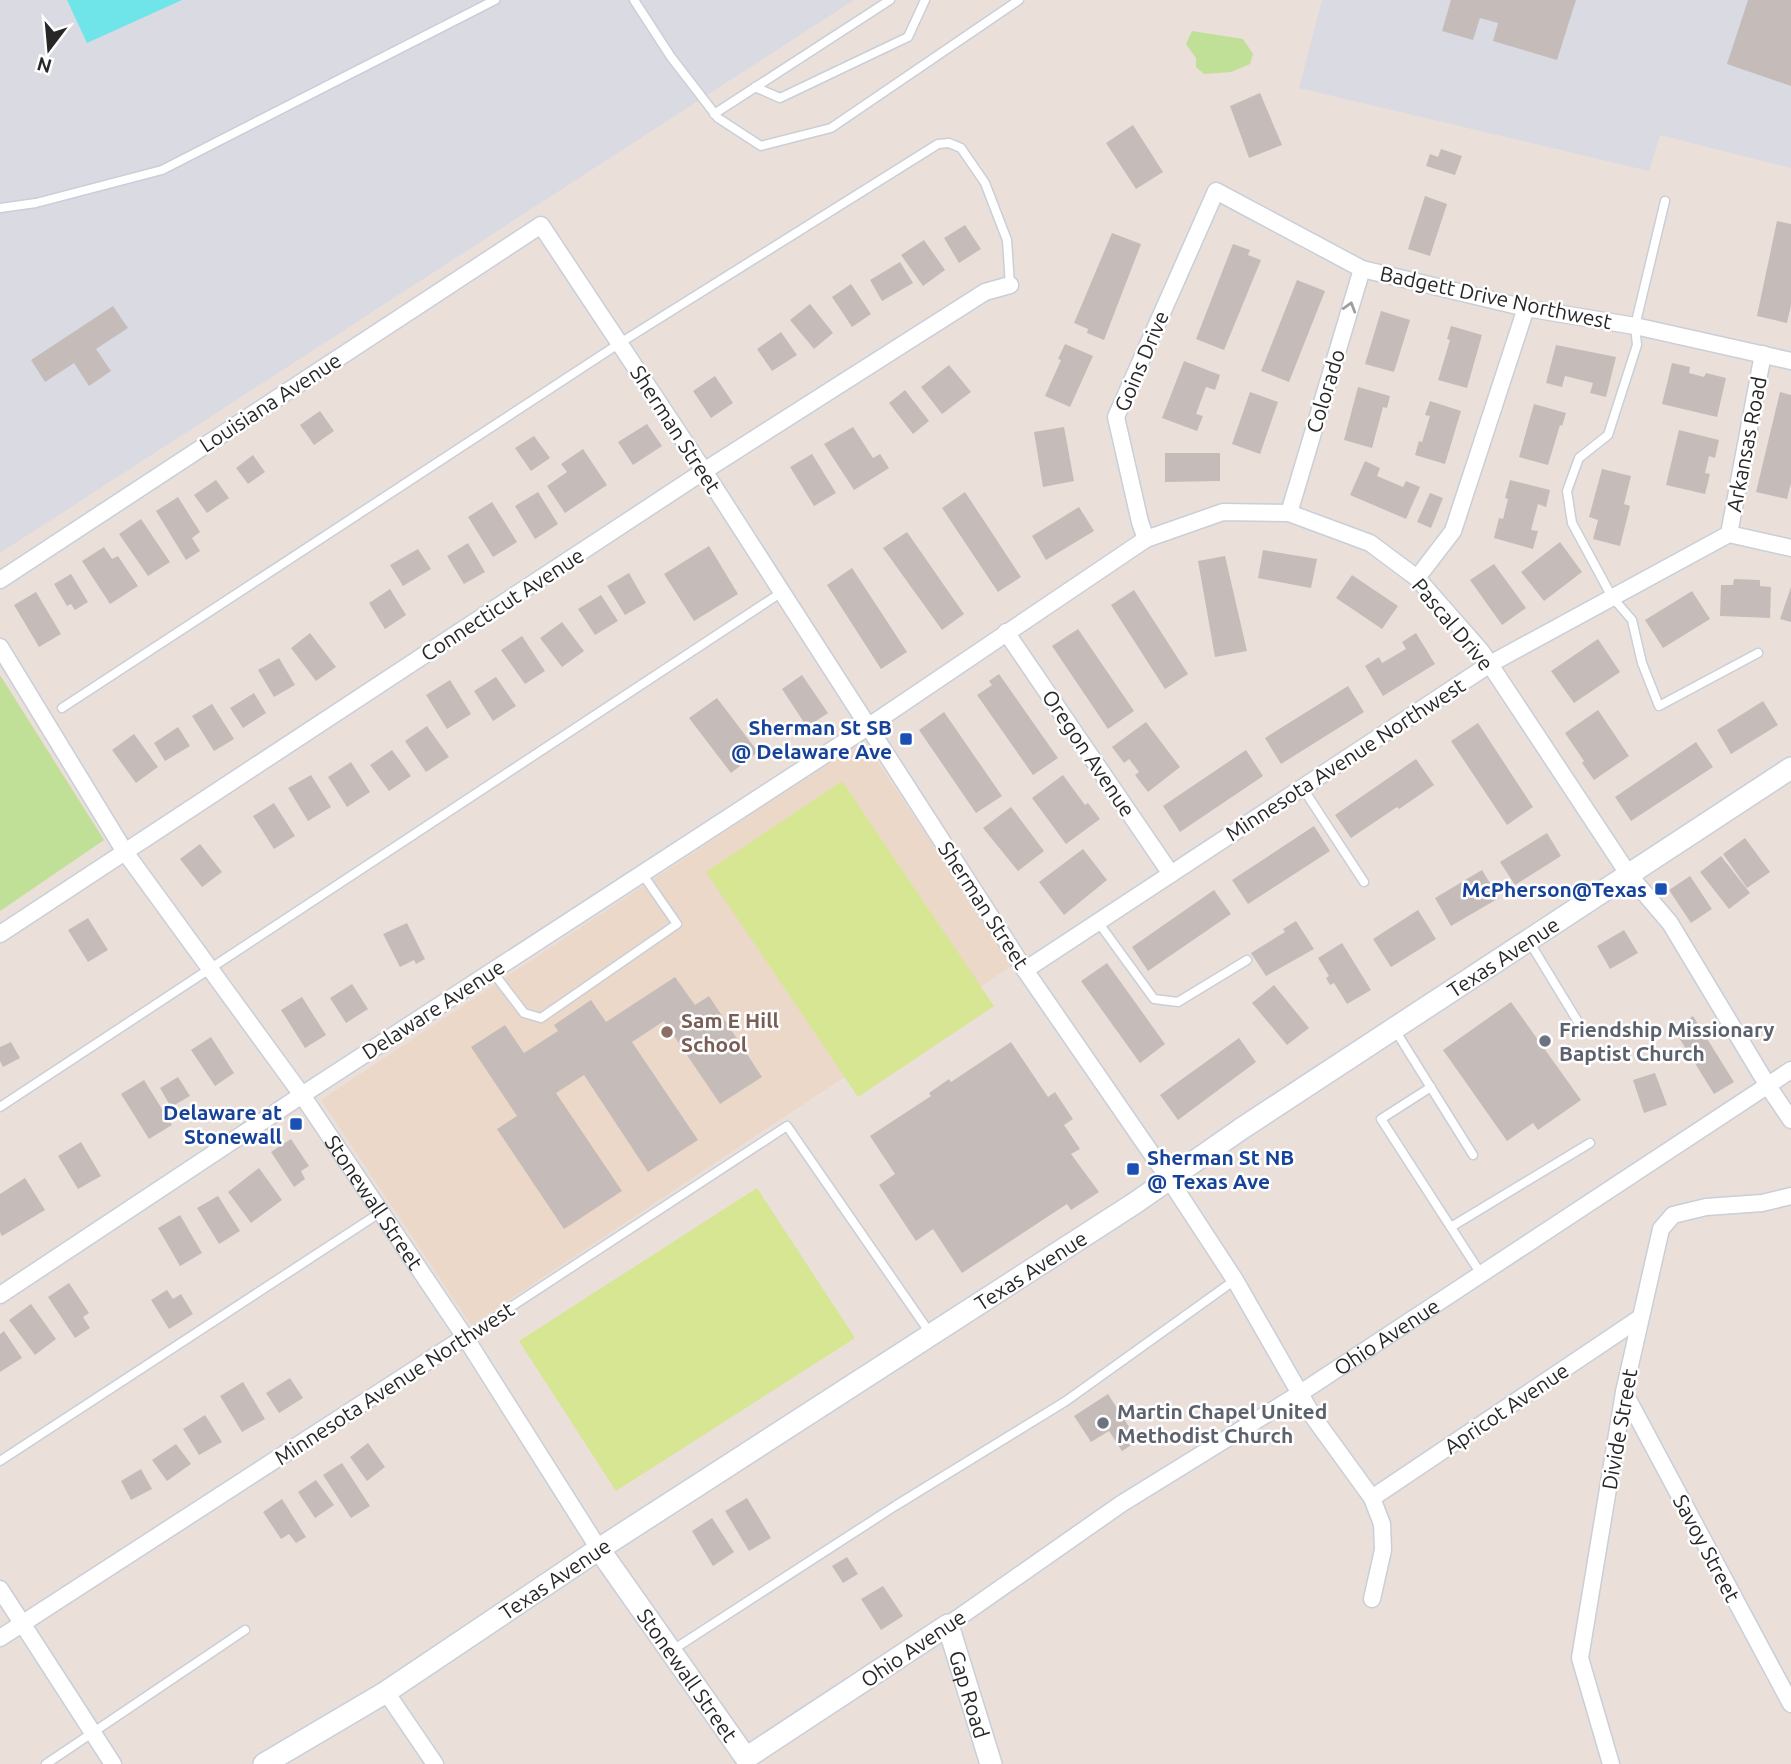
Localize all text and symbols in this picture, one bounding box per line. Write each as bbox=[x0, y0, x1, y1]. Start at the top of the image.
north arrow bbox=[14, 14, 84, 84]
text: N bbox=[34, 53, 54, 78]
street label: Badgett Drive Northwest bbox=[1378, 261, 1614, 333]
one-way arrow bbox=[1342, 301, 1357, 313]
street label: Goins Drive bbox=[1109, 307, 1173, 415]
street label: Colorado bbox=[1301, 346, 1349, 436]
street label: Louisiana Avenue bbox=[195, 347, 345, 457]
street label: Sherman Street bbox=[626, 361, 726, 497]
street label: Arkansas Road bbox=[1721, 374, 1771, 514]
street label: Connecticut Avenue bbox=[416, 542, 588, 666]
street label: Pascal Drive bbox=[1408, 573, 1498, 675]
street label: Minnesota Avenue Northwest bbox=[1221, 673, 1469, 845]
street label: Oregon Avenue bbox=[1038, 685, 1140, 821]
place label: Sherman St SB @ Delaware Ave bbox=[731, 715, 892, 763]
marker: Sherman St SB @ Delaware Ave bbox=[898, 731, 914, 747]
street label: Sherman Street bbox=[934, 837, 1034, 973]
place label: McPherson@Texas bbox=[1462, 877, 1647, 901]
marker: McPherson@Texas bbox=[1653, 881, 1669, 897]
street label: Texas Avenue bbox=[1443, 912, 1563, 1002]
street label: Delaware Avenue bbox=[357, 954, 509, 1064]
place label: Sam E Hill School bbox=[681, 1008, 779, 1056]
place label: Friendship Missionary Baptist Church bbox=[1559, 1017, 1774, 1065]
marker: Sam E Hill School bbox=[659, 1024, 675, 1040]
marker: Friendship Missionary Baptist Church bbox=[1537, 1033, 1553, 1049]
place label: Delaware at Stonewall bbox=[163, 1100, 282, 1148]
marker: Delaware at Stonewall bbox=[288, 1116, 304, 1132]
street label: Stonewall Street bbox=[320, 1131, 428, 1274]
place label: Sherman St NB @ Texas Ave bbox=[1147, 1145, 1294, 1193]
marker: Sherman St NB @ Texas Ave bbox=[1125, 1161, 1141, 1177]
street label: Texas Avenue bbox=[970, 1225, 1091, 1315]
street label: Ohio Avenue bbox=[1329, 1293, 1444, 1380]
street label: Minnesota Avenue Northwest bbox=[270, 1297, 518, 1469]
street label: Apricot Avenue bbox=[1439, 1358, 1573, 1458]
street label: Divide Street bbox=[1597, 1367, 1641, 1491]
place label: Martin Chapel United Methodist Church bbox=[1117, 1399, 1327, 1447]
marker: Martin Chapel United Methodist Church bbox=[1095, 1415, 1111, 1431]
street label: Savoy Street bbox=[1669, 1490, 1745, 1606]
street label: Texas Avenue bbox=[495, 1533, 615, 1624]
street label: Stonewall Street bbox=[633, 1604, 742, 1746]
street label: Ohio Avenue bbox=[856, 1604, 970, 1692]
street label: Gap Road bbox=[945, 1648, 994, 1741]

